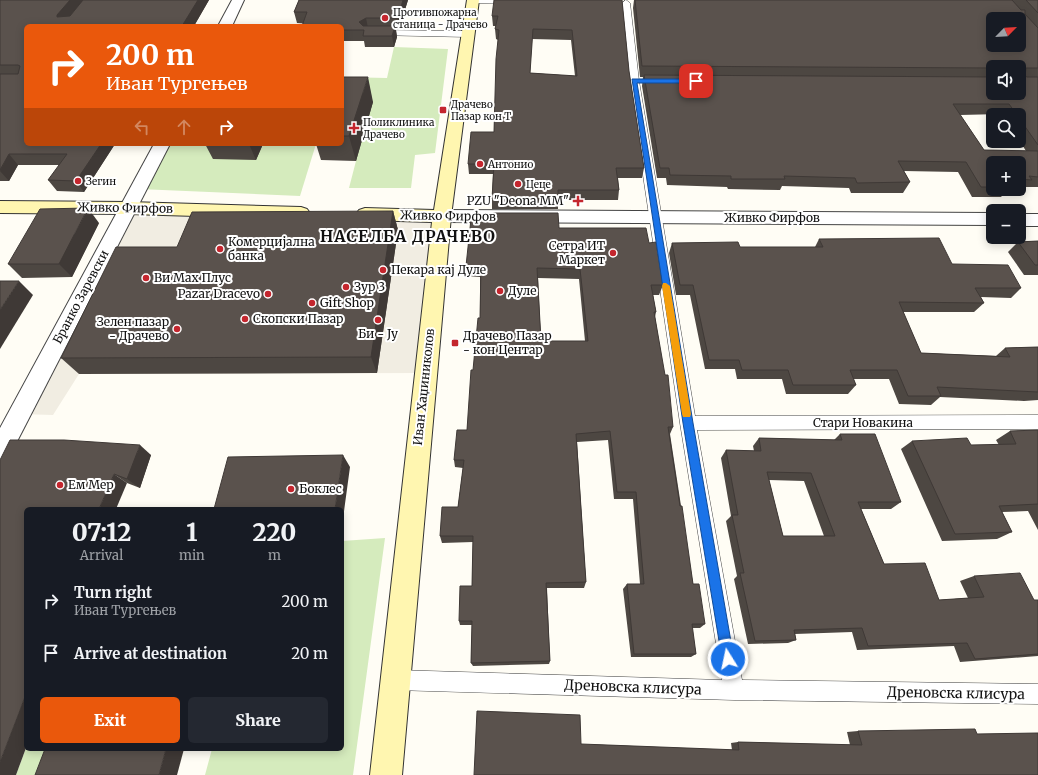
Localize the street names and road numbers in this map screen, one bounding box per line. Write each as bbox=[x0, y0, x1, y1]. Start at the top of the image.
street label: Живко Фирфов bbox=[77, 199, 173, 216]
street label: Живко Фирфов bbox=[400, 207, 496, 224]
street label: Живко Фирфов bbox=[724, 210, 820, 225]
street label: Бранко Заревски bbox=[50, 247, 112, 346]
street label: Иван Хаџиниколов bbox=[410, 328, 437, 446]
street label: Стари Новакина bbox=[813, 415, 914, 430]
street label: Дреновска клисура bbox=[564, 676, 703, 698]
street label: Дреновска клисура bbox=[887, 683, 1025, 703]

